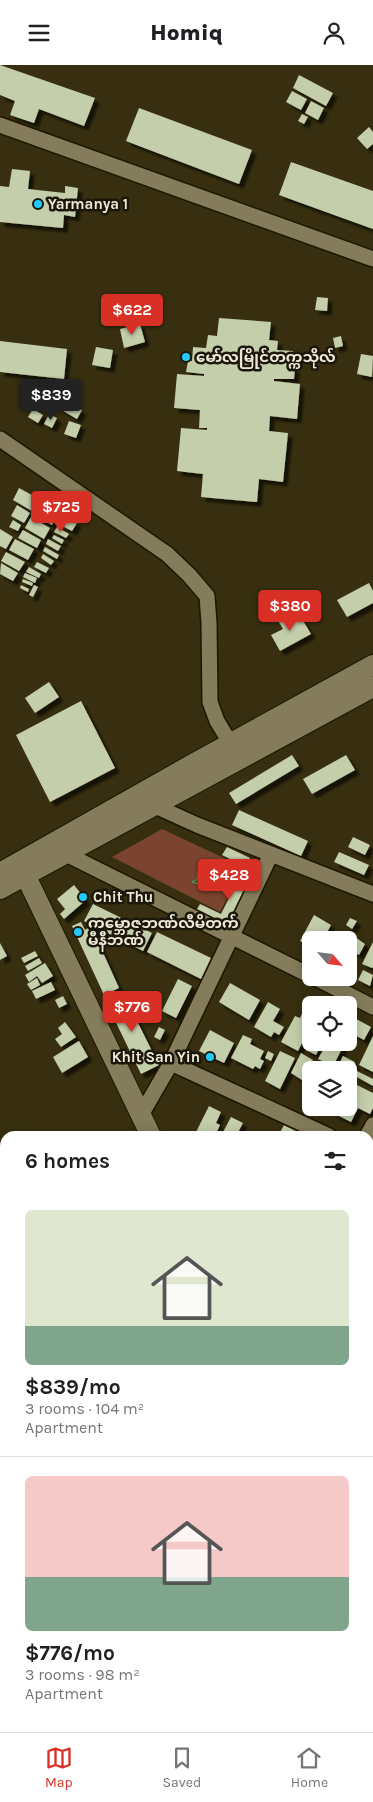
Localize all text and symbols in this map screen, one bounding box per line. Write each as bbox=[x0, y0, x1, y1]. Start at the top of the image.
icon: menu bbox=[25, 19, 53, 47]
icon: person bbox=[320, 19, 348, 47]
text: Homiq bbox=[150, 20, 223, 46]
place label: Yarmanya 1 bbox=[48, 195, 128, 213]
marker: Yarmanya 1 bbox=[32, 198, 44, 210]
pin: $622 bbox=[102, 293, 162, 336]
text: $622 bbox=[112, 300, 152, 319]
place label: မော်လမြိုင်တက္ကသိုလ် bbox=[196, 347, 336, 369]
marker: မော်လမြိုင်တက္ကသိုလ် bbox=[180, 351, 192, 363]
pin: $839 bbox=[21, 379, 81, 421]
text: $839 bbox=[30, 385, 72, 404]
pin: $725 bbox=[31, 491, 91, 533]
text: $725 bbox=[42, 497, 80, 516]
pin: $380 bbox=[260, 589, 320, 632]
text: $380 bbox=[269, 596, 311, 615]
pin: $428 bbox=[199, 859, 259, 901]
text: $428 bbox=[209, 865, 249, 884]
place label: Chit Thu bbox=[93, 888, 153, 906]
marker: Chit Thu bbox=[77, 891, 89, 903]
place label: ကမ္ဘောဇဘဏ်လီမိတက် မီနီဘဏ် bbox=[88, 913, 239, 952]
marker: ကမ္ဘောဇဘဏ်လီမိတက် မီနီဘဏ် bbox=[72, 926, 84, 938]
north arrow bbox=[302, 931, 358, 986]
map controls bbox=[302, 931, 357, 1116]
pin: $776 bbox=[102, 991, 162, 1033]
button: locate bbox=[302, 996, 357, 1051]
text: $776 bbox=[114, 997, 150, 1016]
place label: Khit San Yin bbox=[112, 1048, 200, 1066]
marker: Khit San Yin bbox=[204, 1051, 216, 1063]
button: layers bbox=[302, 1061, 357, 1116]
icon: filters bbox=[321, 1147, 349, 1175]
text: 6 homes bbox=[25, 1149, 110, 1173]
icon: home bbox=[142, 1243, 232, 1333]
text: $839/mo bbox=[25, 1375, 121, 1399]
text: 3 rooms · 104 m² bbox=[25, 1399, 144, 1418]
text: Apartment bbox=[25, 1418, 103, 1437]
icon: home bbox=[142, 1508, 232, 1598]
text: $776/mo bbox=[25, 1641, 115, 1665]
text: 3 rooms · 98 m² bbox=[25, 1665, 140, 1684]
text: Apartment bbox=[25, 1684, 103, 1703]
tab: Map bbox=[45, 1744, 73, 1791]
tab: Saved bbox=[162, 1744, 201, 1791]
tab: Home bbox=[291, 1744, 328, 1791]

